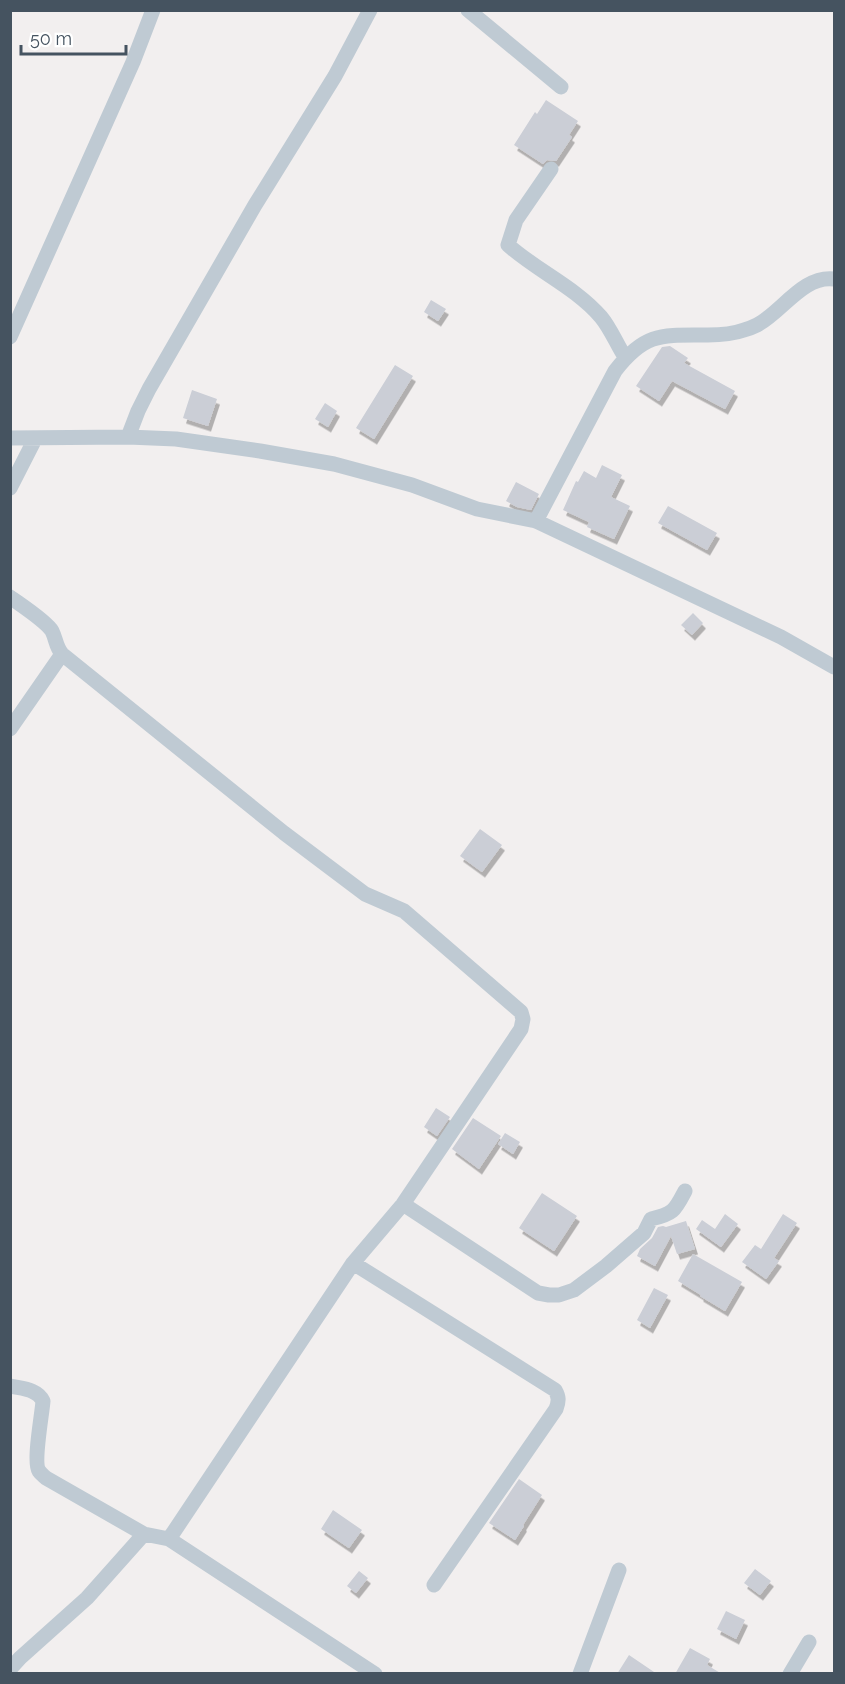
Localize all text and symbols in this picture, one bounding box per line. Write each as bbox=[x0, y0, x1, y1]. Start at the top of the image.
scale bar bbox=[21, 18, 126, 56]
text: 50 m bbox=[30, 28, 72, 49]

